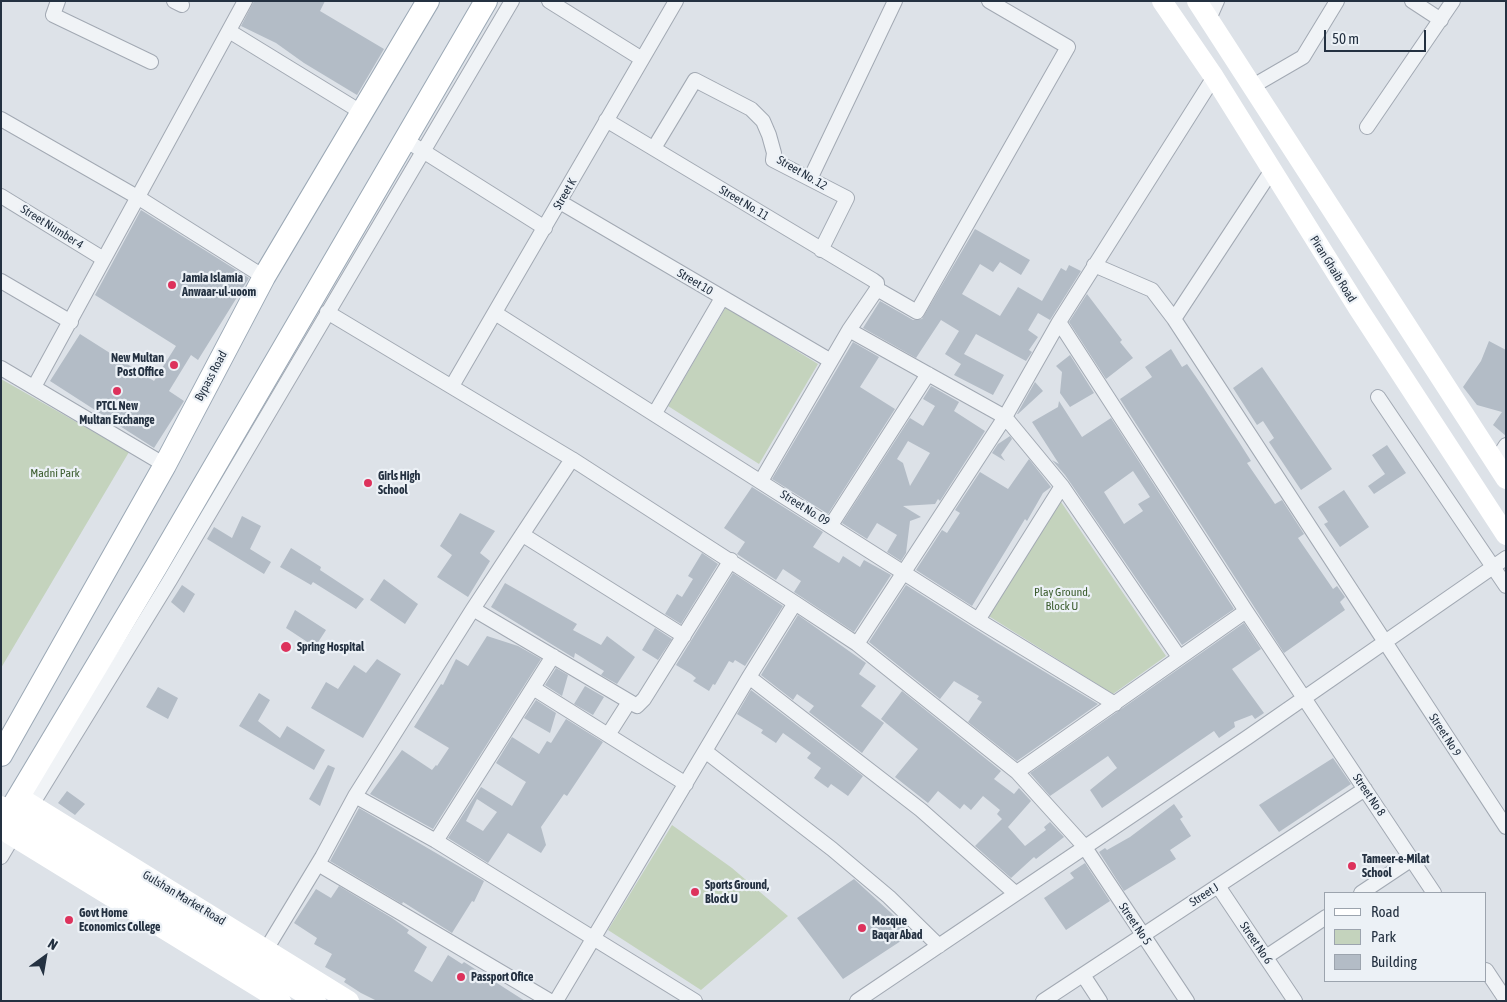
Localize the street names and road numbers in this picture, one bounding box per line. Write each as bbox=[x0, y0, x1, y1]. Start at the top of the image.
street label: Street No. 12 bbox=[774, 153, 830, 193]
street label: Street K bbox=[550, 176, 580, 212]
street label: Street No. 11 bbox=[716, 182, 772, 224]
street label: Street Number 4 bbox=[18, 202, 86, 252]
street label: Piran Ghaib Road bbox=[1307, 233, 1359, 305]
street label: Street 10 bbox=[674, 266, 716, 298]
street label: Bypass Road bbox=[192, 348, 230, 404]
street label: Street No. 09 bbox=[778, 487, 832, 529]
street label: Street No 9 bbox=[1426, 711, 1464, 759]
street label: Street No 8 bbox=[1350, 771, 1388, 819]
street label: Gulshan Market Road bbox=[140, 868, 228, 928]
street label: Street J bbox=[1187, 880, 1221, 910]
street label: Street No 5 bbox=[1116, 900, 1154, 948]
street label: Street No 6 bbox=[1237, 919, 1275, 967]

